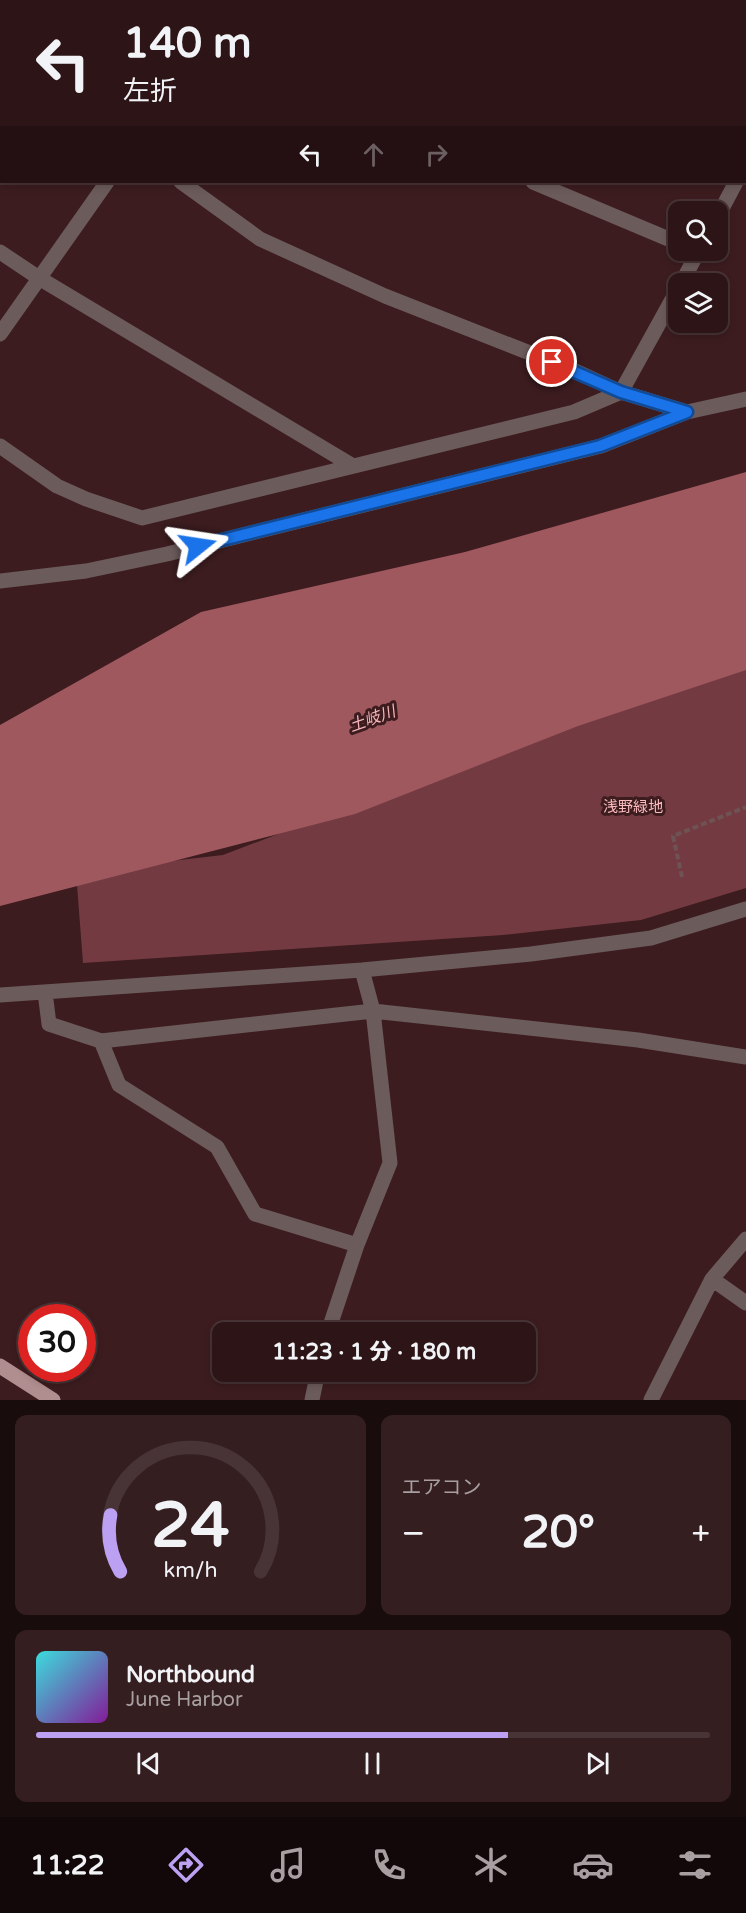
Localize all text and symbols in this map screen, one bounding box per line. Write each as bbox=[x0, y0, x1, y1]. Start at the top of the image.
text: 140 m bbox=[123, 18, 252, 69]
icon: left bbox=[24, 24, 102, 102]
text: 左折 bbox=[123, 75, 177, 108]
icon: left bbox=[294, 138, 327, 171]
icon: ahead bbox=[357, 138, 390, 171]
icon: right bbox=[420, 138, 453, 171]
map controls bbox=[668, 201, 728, 333]
button: search bbox=[668, 201, 728, 261]
button: layers bbox=[668, 273, 728, 333]
pin bbox=[526, 336, 577, 387]
icon: arrive bbox=[535, 345, 568, 378]
position arrow bbox=[166, 514, 230, 578]
water label: 土岐川 bbox=[346, 701, 400, 737]
park label: 浅野緑地 bbox=[603, 798, 663, 816]
speed limit sign: 30 bbox=[18, 1304, 96, 1382]
text: 11:23 · 1 分 · 180 m bbox=[272, 1339, 476, 1365]
text: エアコン bbox=[402, 1476, 482, 1500]
text: 24 bbox=[151, 1489, 229, 1564]
text: 20° bbox=[521, 1506, 595, 1560]
text: − bbox=[402, 1514, 425, 1553]
text: + bbox=[691, 1514, 710, 1553]
text: km/h bbox=[163, 1557, 217, 1583]
text: Northbound bbox=[126, 1662, 255, 1688]
text: June Harbor bbox=[126, 1688, 243, 1712]
icon: previous bbox=[132, 1747, 165, 1780]
icon: pause bbox=[356, 1747, 389, 1780]
icon: next bbox=[581, 1747, 614, 1780]
icon: directions bbox=[165, 1844, 207, 1886]
icon: music bbox=[267, 1844, 309, 1886]
icon: phone bbox=[368, 1844, 410, 1886]
icon: climate bbox=[470, 1844, 512, 1886]
icon: car bbox=[572, 1844, 614, 1886]
icon: filters bbox=[674, 1844, 716, 1886]
text: 11:22 bbox=[30, 1849, 105, 1882]

